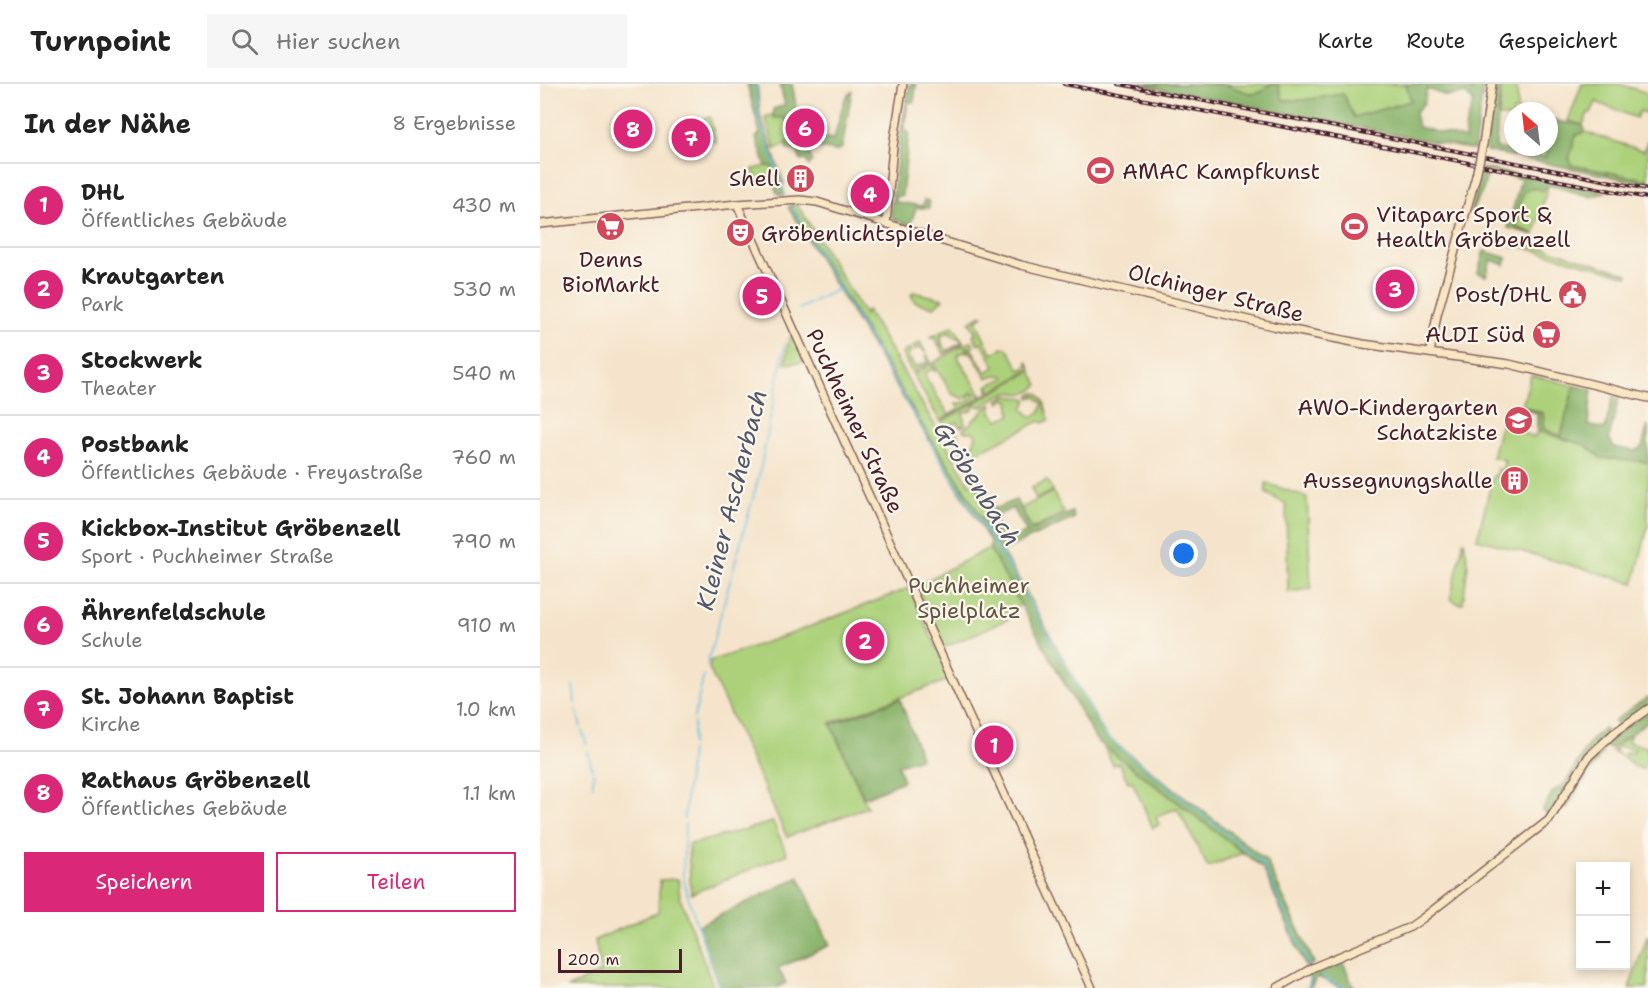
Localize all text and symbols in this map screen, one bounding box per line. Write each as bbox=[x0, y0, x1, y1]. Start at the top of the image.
search box bbox=[207, 14, 627, 68]
text: Turnpoint bbox=[30, 22, 171, 60]
icon: search bbox=[228, 25, 261, 58]
text: Hier suchen bbox=[276, 27, 400, 56]
text: Karte bbox=[1318, 27, 1373, 55]
text: Route bbox=[1406, 27, 1465, 55]
text: Gespeichert bbox=[1498, 27, 1618, 55]
north arrow bbox=[1504, 102, 1558, 156]
text: In der Nähe bbox=[24, 106, 191, 141]
pin: 8 bbox=[614, 106, 652, 152]
pin: 6 bbox=[786, 106, 824, 150]
text: 8 Ergebnisse bbox=[392, 110, 516, 136]
pin: 7 bbox=[672, 116, 710, 160]
sports icon: AMAC Kampfkunst bbox=[1085, 155, 1117, 187]
place label: AMAC Kampfkunst bbox=[1122, 157, 1320, 186]
building icon: Shell bbox=[785, 162, 817, 194]
place label: Shell bbox=[729, 164, 780, 193]
pin: 4 bbox=[850, 172, 890, 216]
text: DHL bbox=[81, 178, 124, 207]
text: 1 bbox=[39, 192, 48, 218]
text: 430 m bbox=[452, 192, 516, 218]
place label: Vitaparc Sport & Health Gröbenzell bbox=[1376, 200, 1571, 254]
text: Öffentliches Gebäude bbox=[81, 207, 288, 233]
supermarket icon: Denns BioMarkt bbox=[595, 211, 627, 243]
sports icon: Vitaparc Sport & Health Gröbenzell bbox=[1339, 211, 1371, 243]
theatre icon: Gröbenlichtspiele bbox=[724, 217, 756, 249]
place label: Gröbenlichtspiele bbox=[761, 219, 945, 248]
place label: Denns BioMarkt bbox=[562, 245, 660, 299]
street label: Olchinger Straße bbox=[1125, 257, 1307, 329]
text: Krautgarten bbox=[81, 262, 224, 291]
pin: 3 bbox=[1376, 266, 1414, 312]
pin: 5 bbox=[742, 274, 782, 318]
text: 2 bbox=[37, 276, 51, 302]
text: 530 m bbox=[453, 276, 516, 302]
public building icon: Post/DHL bbox=[1557, 278, 1589, 310]
place label: Post/DHL bbox=[1455, 280, 1552, 309]
text: Park bbox=[81, 291, 124, 317]
supermarket icon: ALDI Süd bbox=[1530, 318, 1562, 350]
place label: ALDI Süd bbox=[1425, 320, 1525, 349]
street label: Puchheimer Straße bbox=[800, 324, 910, 518]
text: Stockwerk bbox=[81, 346, 203, 375]
text: 3 bbox=[37, 360, 51, 386]
text: 540 m bbox=[452, 360, 516, 386]
text: Theater bbox=[81, 375, 157, 401]
water label: Kleiner Ascherbach bbox=[689, 386, 775, 614]
place label: AWO-Kindergarten Schatzkiste bbox=[1297, 393, 1498, 447]
school or university icon: AWO-Kindergarten Schatzkiste bbox=[1503, 404, 1535, 436]
water label: Gröbenbach bbox=[926, 415, 1028, 553]
text: Postbank bbox=[81, 430, 189, 459]
text: 4 bbox=[37, 444, 51, 470]
text: 760 m bbox=[451, 444, 516, 470]
text: Öffentliches Gebäude · Freyastraße bbox=[81, 459, 423, 485]
building icon: Aussegnungshalle bbox=[1498, 464, 1530, 496]
place label: Aussegnungshalle bbox=[1303, 466, 1493, 495]
text: Kickbox-Institut Gröbenzell bbox=[81, 514, 401, 543]
text: 5 bbox=[37, 528, 50, 554]
text: 790 m bbox=[451, 528, 516, 554]
your location bbox=[1169, 539, 1198, 568]
text: Sport · Puchheimer Straße bbox=[81, 543, 334, 569]
park label: Puchheimer Spielplatz bbox=[908, 571, 1030, 625]
text: Ährenfeldschule bbox=[81, 598, 266, 627]
text: 6 bbox=[37, 612, 51, 638]
text: 910 m bbox=[457, 612, 516, 638]
pin: 2 bbox=[846, 618, 884, 664]
text: Schule bbox=[81, 627, 143, 653]
text: St. Johann Baptist bbox=[81, 682, 294, 711]
text: 7 bbox=[37, 696, 51, 722]
text: 1.0 km bbox=[456, 696, 516, 722]
text: Kirche bbox=[81, 711, 141, 737]
pin: 1 bbox=[974, 722, 1014, 768]
text: Rathaus Gröbenzell bbox=[81, 766, 310, 795]
text: 8 bbox=[37, 780, 51, 806]
text: 1.1 km bbox=[462, 780, 516, 806]
text: Öffentliches Gebäude bbox=[81, 795, 288, 821]
button: Speichern bbox=[24, 852, 264, 912]
button: Teilen bbox=[276, 852, 516, 912]
map controls bbox=[1576, 862, 1630, 970]
button: + bbox=[1576, 862, 1630, 916]
button: − bbox=[1576, 916, 1630, 970]
scale bar bbox=[558, 946, 682, 974]
text: 200 m bbox=[567, 949, 619, 970]

